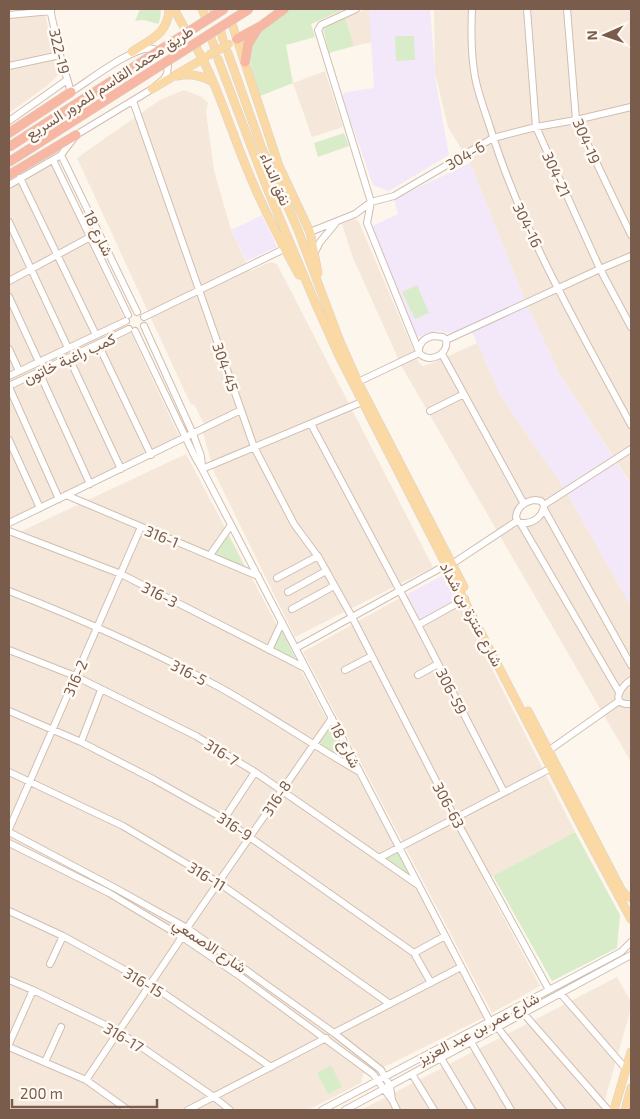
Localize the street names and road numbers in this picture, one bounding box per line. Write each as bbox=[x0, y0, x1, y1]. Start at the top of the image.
street label: طريق محمد القاسم للمرور السريع bbox=[22, 21, 198, 146]
street label: 322-19 bbox=[46, 27, 74, 75]
street label: 304-19 bbox=[569, 116, 605, 166]
street label: 304-6 bbox=[442, 137, 488, 173]
street label: 304-21 bbox=[539, 149, 575, 199]
street label: نفق النداء bbox=[255, 150, 295, 209]
street label: 304-16 bbox=[510, 200, 546, 250]
street label: شارع 18 bbox=[78, 207, 118, 260]
street label: كمب راغبة خاتون bbox=[20, 329, 119, 388]
street label: 304-45 bbox=[209, 340, 243, 394]
street label: 316-1 bbox=[142, 521, 182, 551]
street label: شارع عنترة بن شداد bbox=[434, 559, 507, 671]
street label: 316-3 bbox=[139, 577, 181, 611]
street label: 316-5 bbox=[168, 655, 210, 689]
street label: 316-2 bbox=[59, 657, 91, 699]
street label: 306-59 bbox=[433, 665, 471, 717]
street label: شارع 18 bbox=[324, 719, 365, 772]
street label: 316-7 bbox=[202, 735, 243, 770]
street label: 316-8 bbox=[258, 777, 294, 819]
street label: 306-63 bbox=[429, 779, 469, 831]
street label: 316-9 bbox=[214, 808, 256, 844]
street label: 316-11 bbox=[185, 857, 229, 895]
street label: شارع الاصمعي bbox=[167, 914, 250, 980]
street label: 316-15 bbox=[121, 963, 167, 1001]
street label: شارع عمر بن عبد العزيز bbox=[413, 988, 543, 1071]
street label: 316-17 bbox=[101, 1018, 147, 1056]

